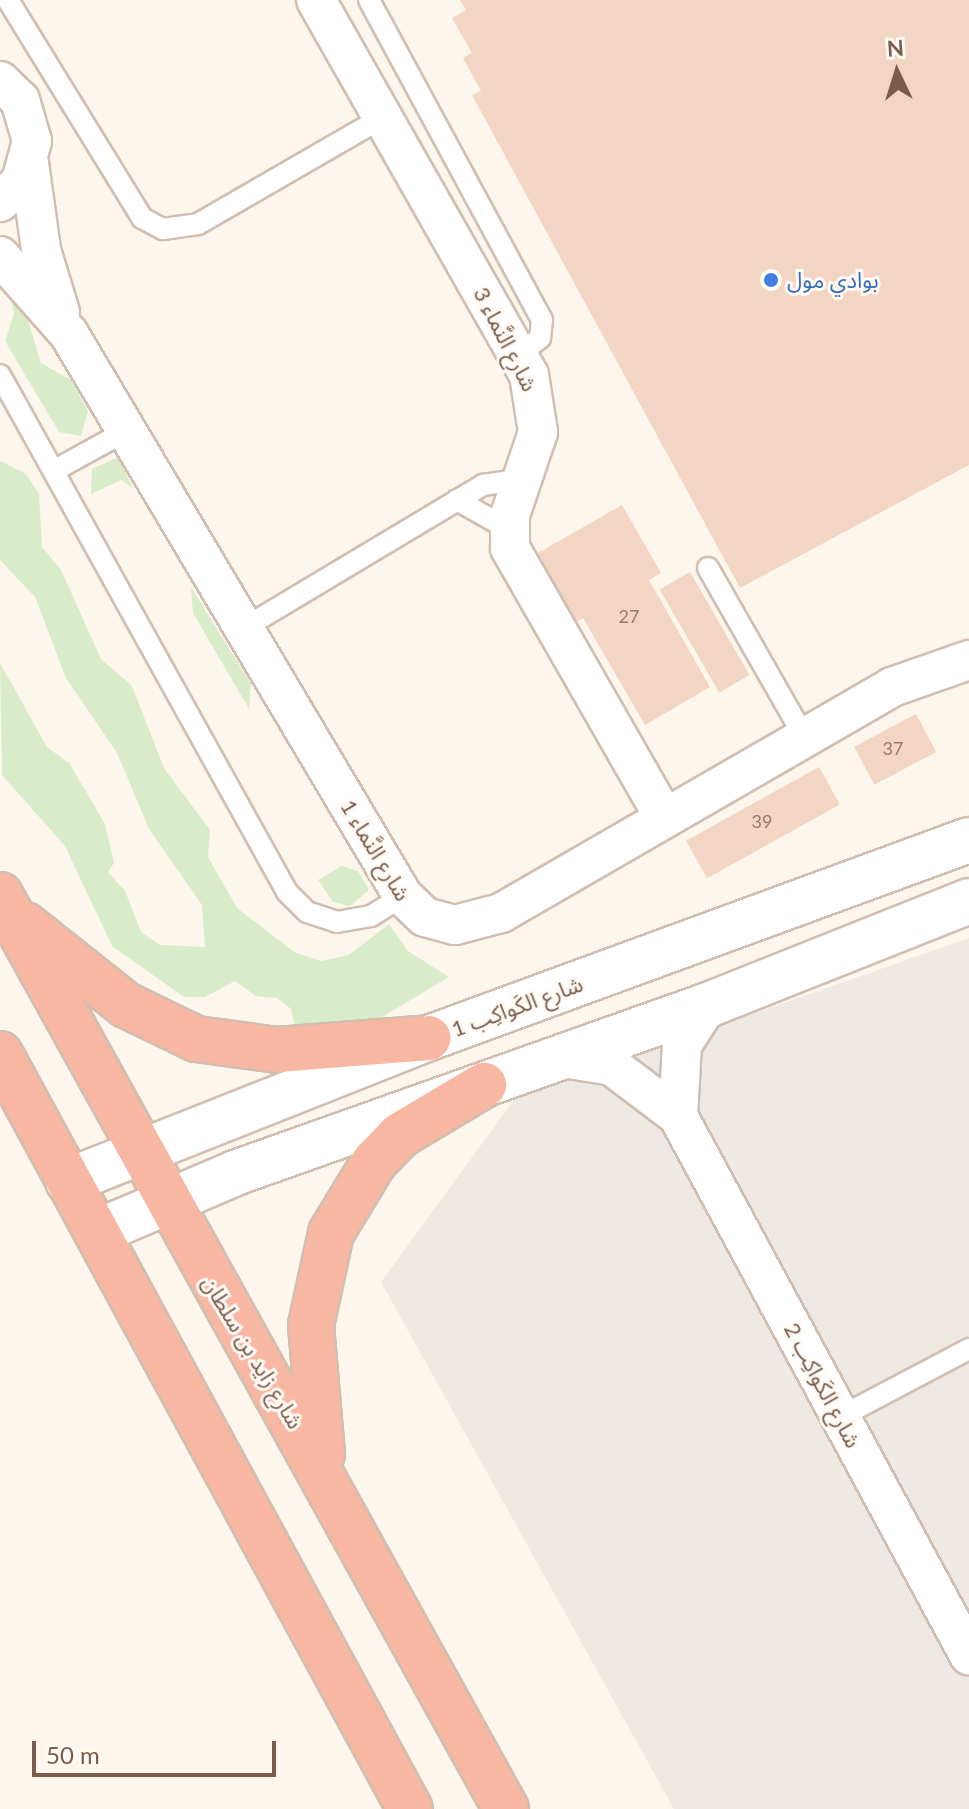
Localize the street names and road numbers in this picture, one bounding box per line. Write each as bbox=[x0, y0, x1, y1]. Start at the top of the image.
street label: شارع النَّماء 3 bbox=[468, 282, 544, 396]
street label: شارع النَّماء 1 bbox=[335, 795, 417, 905]
street label: شارع الكَواكِب 1 bbox=[448, 970, 586, 1042]
street label: شارع زايد بن سلطان bbox=[197, 1271, 309, 1433]
street label: شارع الكَواكِب 2 bbox=[779, 1318, 867, 1452]

